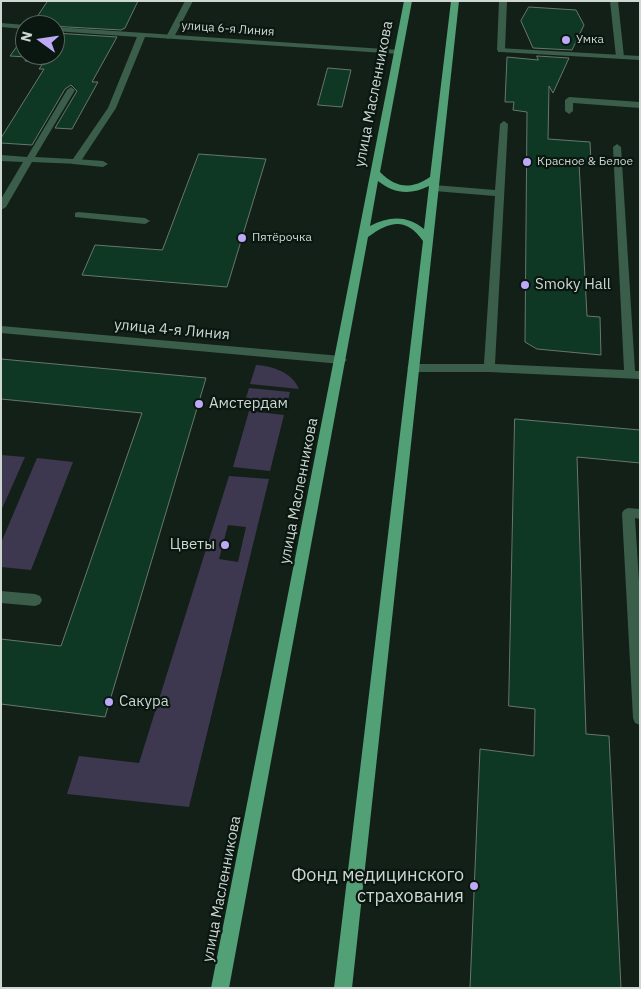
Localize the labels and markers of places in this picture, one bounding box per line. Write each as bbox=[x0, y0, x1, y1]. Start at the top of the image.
place label: Умка bbox=[576, 33, 604, 47]
marker: Умка bbox=[560, 34, 572, 46]
place label: Красное & Белое bbox=[537, 155, 633, 169]
marker: Красное & Белое bbox=[521, 156, 533, 168]
place label: Пятёрочка bbox=[252, 231, 312, 245]
marker: Пятёрочка bbox=[236, 232, 248, 244]
place label: Smoky Hall bbox=[535, 276, 611, 294]
marker: Smoky Hall bbox=[519, 279, 531, 291]
place label: Амстердам bbox=[209, 395, 288, 413]
marker: Амстердам bbox=[193, 398, 205, 410]
place label: Цветы bbox=[170, 536, 215, 554]
marker: Цветы bbox=[219, 539, 231, 551]
place label: Сакура bbox=[119, 693, 169, 711]
marker: Сакура bbox=[103, 696, 115, 708]
place label: Фонд медицинского страхования bbox=[291, 865, 464, 908]
marker: Фонд медицинского страхования bbox=[468, 880, 480, 892]

